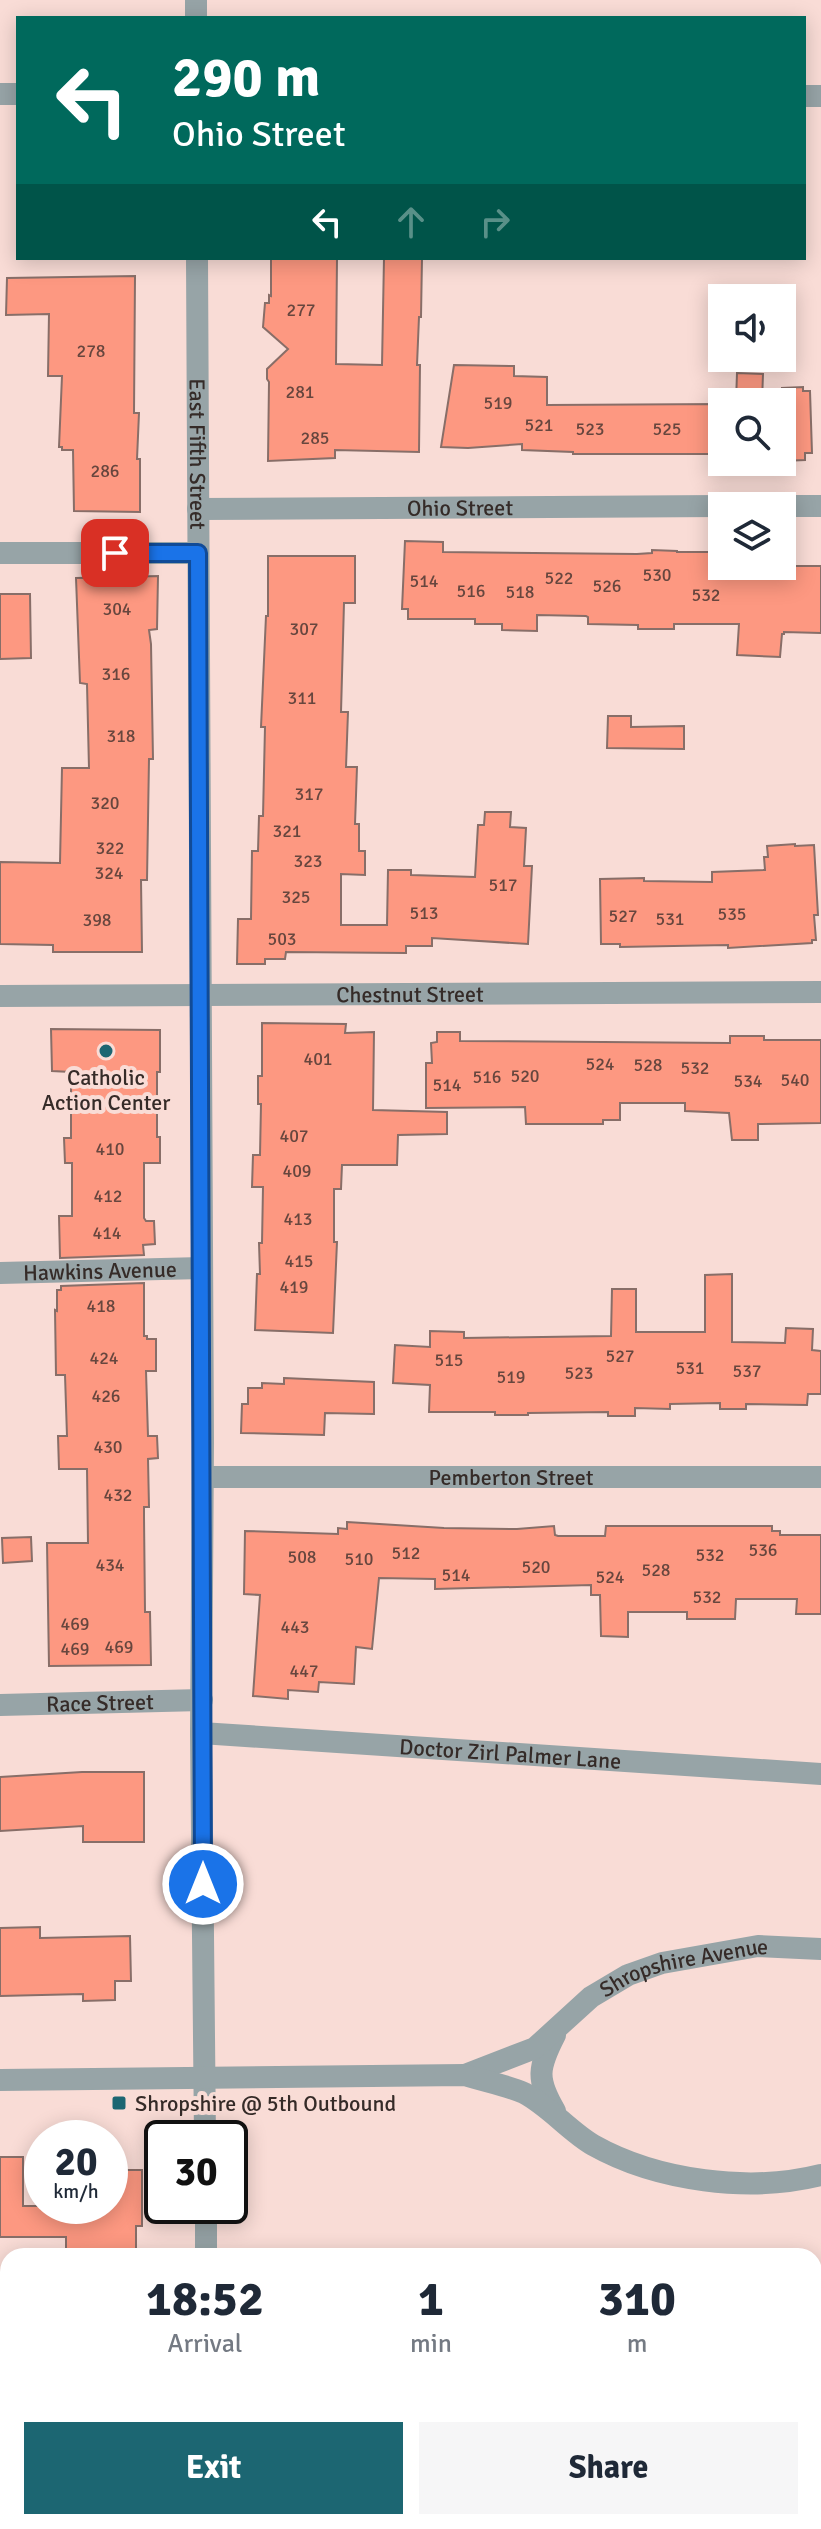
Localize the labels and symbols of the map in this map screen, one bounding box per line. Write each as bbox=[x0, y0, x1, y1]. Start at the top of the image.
house number: 277 bbox=[286, 299, 316, 321]
house number: 278 bbox=[76, 340, 106, 362]
street label: East Fifth Street bbox=[184, 378, 211, 530]
house number: 281 bbox=[285, 381, 315, 403]
house number: 519 bbox=[483, 392, 513, 414]
house number: 521 bbox=[524, 414, 554, 436]
house number: 523 bbox=[575, 418, 605, 440]
house number: 525 bbox=[652, 418, 682, 440]
house number: 285 bbox=[300, 427, 330, 449]
house number: 286 bbox=[90, 460, 120, 482]
street label: Ohio Street bbox=[407, 494, 513, 522]
pin bbox=[81, 519, 149, 587]
house number: 530 bbox=[642, 564, 672, 586]
house number: 522 bbox=[544, 567, 574, 589]
house number: 514 bbox=[409, 570, 439, 592]
house number: 526 bbox=[592, 575, 622, 597]
house number: 516 bbox=[456, 580, 486, 602]
house number: 518 bbox=[505, 581, 535, 603]
house number: 532 bbox=[691, 584, 721, 606]
house number: 304 bbox=[102, 598, 132, 620]
house number: 307 bbox=[289, 618, 319, 640]
house number: 316 bbox=[101, 663, 131, 685]
house number: 311 bbox=[287, 687, 317, 709]
house number: 318 bbox=[106, 725, 136, 747]
house number: 317 bbox=[294, 783, 324, 805]
house number: 320 bbox=[90, 792, 120, 814]
house number: 321 bbox=[272, 820, 302, 842]
house number: 322 bbox=[95, 837, 125, 859]
house number: 323 bbox=[293, 850, 323, 872]
house number: 324 bbox=[94, 862, 124, 884]
house number: 517 bbox=[488, 874, 518, 896]
house number: 325 bbox=[281, 886, 311, 908]
house number: 513 bbox=[409, 902, 439, 924]
house number: 535 bbox=[717, 903, 747, 925]
house number: 527 bbox=[608, 905, 638, 927]
house number: 531 bbox=[655, 908, 685, 930]
house number: 398 bbox=[82, 909, 112, 931]
house number: 503 bbox=[267, 928, 297, 950]
street label: Chestnut Street bbox=[336, 981, 484, 1008]
marker: Catholic Action Center bbox=[97, 1042, 115, 1060]
house number: 401 bbox=[303, 1048, 333, 1070]
house number: 524 bbox=[585, 1053, 615, 1075]
house number: 528 bbox=[633, 1054, 663, 1076]
house number: 532 bbox=[680, 1057, 710, 1079]
place label: Catholic Action Center bbox=[42, 1064, 170, 1116]
house number: 520 bbox=[510, 1065, 540, 1087]
house number: 516 bbox=[472, 1066, 502, 1088]
house number: 540 bbox=[780, 1069, 810, 1091]
house number: 534 bbox=[733, 1070, 763, 1092]
house number: 514 bbox=[432, 1074, 462, 1096]
house number: 407 bbox=[279, 1125, 309, 1147]
house number: 410 bbox=[95, 1138, 125, 1160]
house number: 409 bbox=[282, 1160, 312, 1182]
house number: 412 bbox=[93, 1185, 123, 1207]
house number: 413 bbox=[283, 1208, 313, 1230]
house number: 414 bbox=[92, 1222, 122, 1244]
house number: 415 bbox=[284, 1250, 314, 1272]
street label: Hawkins Avenue bbox=[23, 1256, 177, 1286]
house number: 419 bbox=[279, 1276, 309, 1298]
house number: 418 bbox=[86, 1295, 116, 1317]
house number: 527 bbox=[605, 1345, 635, 1367]
house number: 424 bbox=[89, 1347, 119, 1369]
house number: 515 bbox=[434, 1349, 464, 1371]
house number: 531 bbox=[675, 1357, 705, 1379]
house number: 537 bbox=[732, 1360, 762, 1382]
house number: 523 bbox=[564, 1362, 594, 1384]
house number: 519 bbox=[496, 1366, 526, 1388]
house number: 426 bbox=[91, 1385, 121, 1407]
house number: 430 bbox=[93, 1436, 123, 1458]
street label: Pemberton Street bbox=[429, 1464, 594, 1491]
house number: 432 bbox=[103, 1484, 133, 1506]
house number: 536 bbox=[748, 1539, 778, 1561]
house number: 512 bbox=[391, 1542, 421, 1564]
house number: 532 bbox=[695, 1544, 725, 1566]
house number: 508 bbox=[287, 1546, 317, 1568]
house number: 510 bbox=[344, 1548, 374, 1570]
house number: 434 bbox=[95, 1554, 125, 1576]
house number: 520 bbox=[521, 1556, 551, 1578]
house number: 528 bbox=[641, 1559, 671, 1581]
house number: 514 bbox=[441, 1564, 471, 1586]
house number: 524 bbox=[595, 1566, 625, 1588]
house number: 532 bbox=[692, 1586, 722, 1608]
house number: 469 bbox=[60, 1613, 90, 1635]
house number: 443 bbox=[280, 1616, 310, 1638]
house number: 469 bbox=[104, 1636, 134, 1658]
house number: 469 bbox=[60, 1638, 90, 1660]
house number: 447 bbox=[289, 1660, 319, 1682]
street label: Race Street bbox=[46, 1688, 154, 1718]
street label: Doctor Zirl Palmer Lane bbox=[398, 1733, 622, 1775]
position arrow bbox=[161, 1842, 245, 1926]
street label: Shropshire Avenue bbox=[594, 1933, 769, 2003]
place label: Shropshire @ 5th Outbound bbox=[135, 2090, 396, 2117]
marker: Shropshire @ 5th Outbound bbox=[110, 2094, 128, 2112]
speed limit sign: 30 bbox=[144, 2120, 248, 2224]

